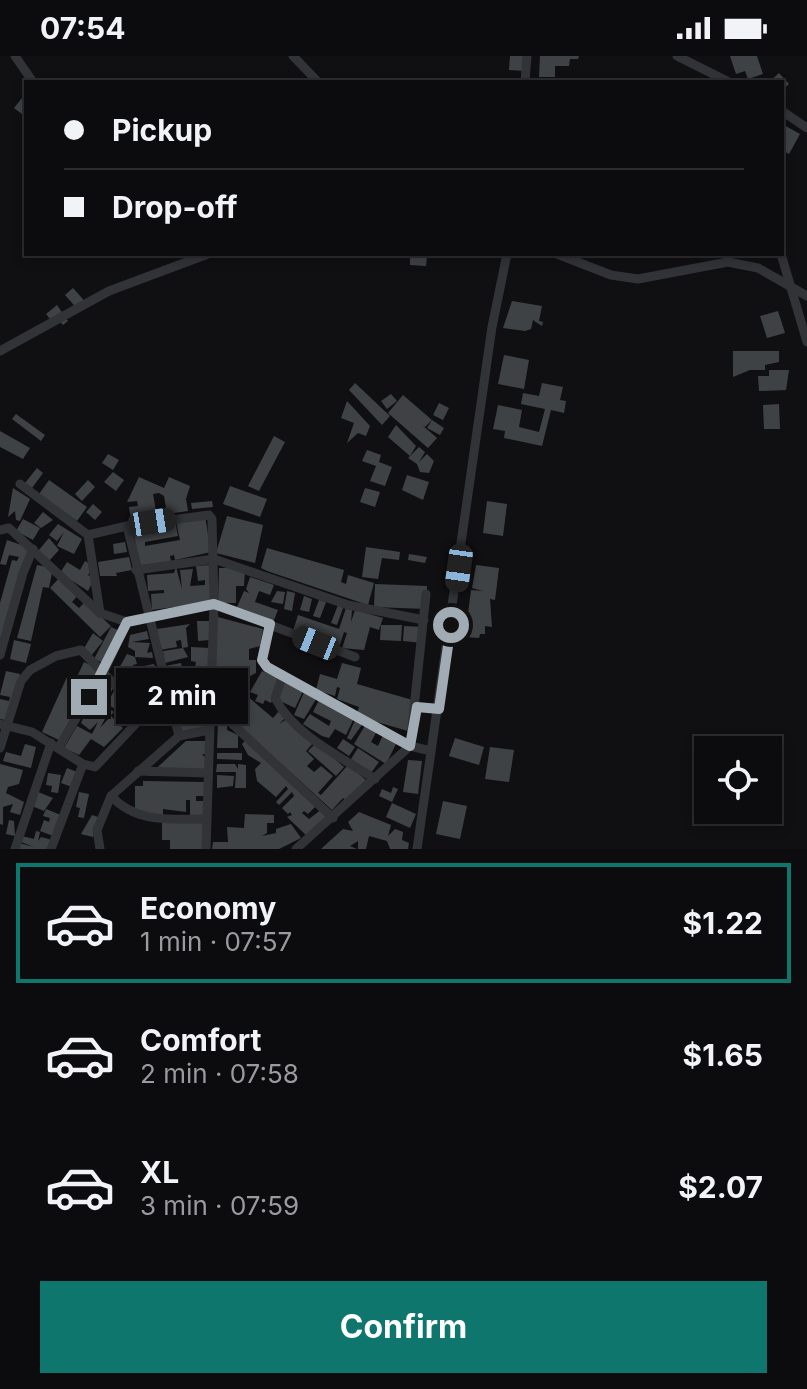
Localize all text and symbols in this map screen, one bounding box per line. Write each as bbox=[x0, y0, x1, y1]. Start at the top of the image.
text: 07:54 bbox=[40, 10, 126, 46]
text: Pickup bbox=[112, 112, 212, 148]
text: Drop-off bbox=[112, 189, 238, 225]
car bbox=[126, 506, 178, 538]
car bbox=[444, 543, 474, 593]
route start bbox=[433, 607, 469, 643]
car bbox=[289, 623, 343, 663]
callout: 2 min bbox=[117, 669, 249, 725]
route end bbox=[71, 679, 107, 715]
text: 2 min bbox=[147, 680, 217, 711]
map controls bbox=[694, 736, 782, 824]
button: locate bbox=[694, 736, 782, 824]
icon: car bbox=[44, 887, 116, 959]
text: Economy bbox=[140, 890, 276, 926]
text: $1.22 bbox=[683, 905, 763, 941]
text: 1 min · 07:57 bbox=[140, 926, 292, 957]
icon: car bbox=[44, 1019, 116, 1091]
text: Comfort bbox=[140, 1022, 261, 1058]
text: $1.65 bbox=[683, 1037, 763, 1073]
text: 2 min · 07:58 bbox=[140, 1058, 299, 1089]
icon: car bbox=[44, 1151, 116, 1223]
text: XL bbox=[140, 1154, 179, 1190]
text: $2.07 bbox=[678, 1169, 763, 1205]
text: 3 min · 07:59 bbox=[140, 1190, 299, 1221]
button: Confirm bbox=[40, 1281, 767, 1373]

